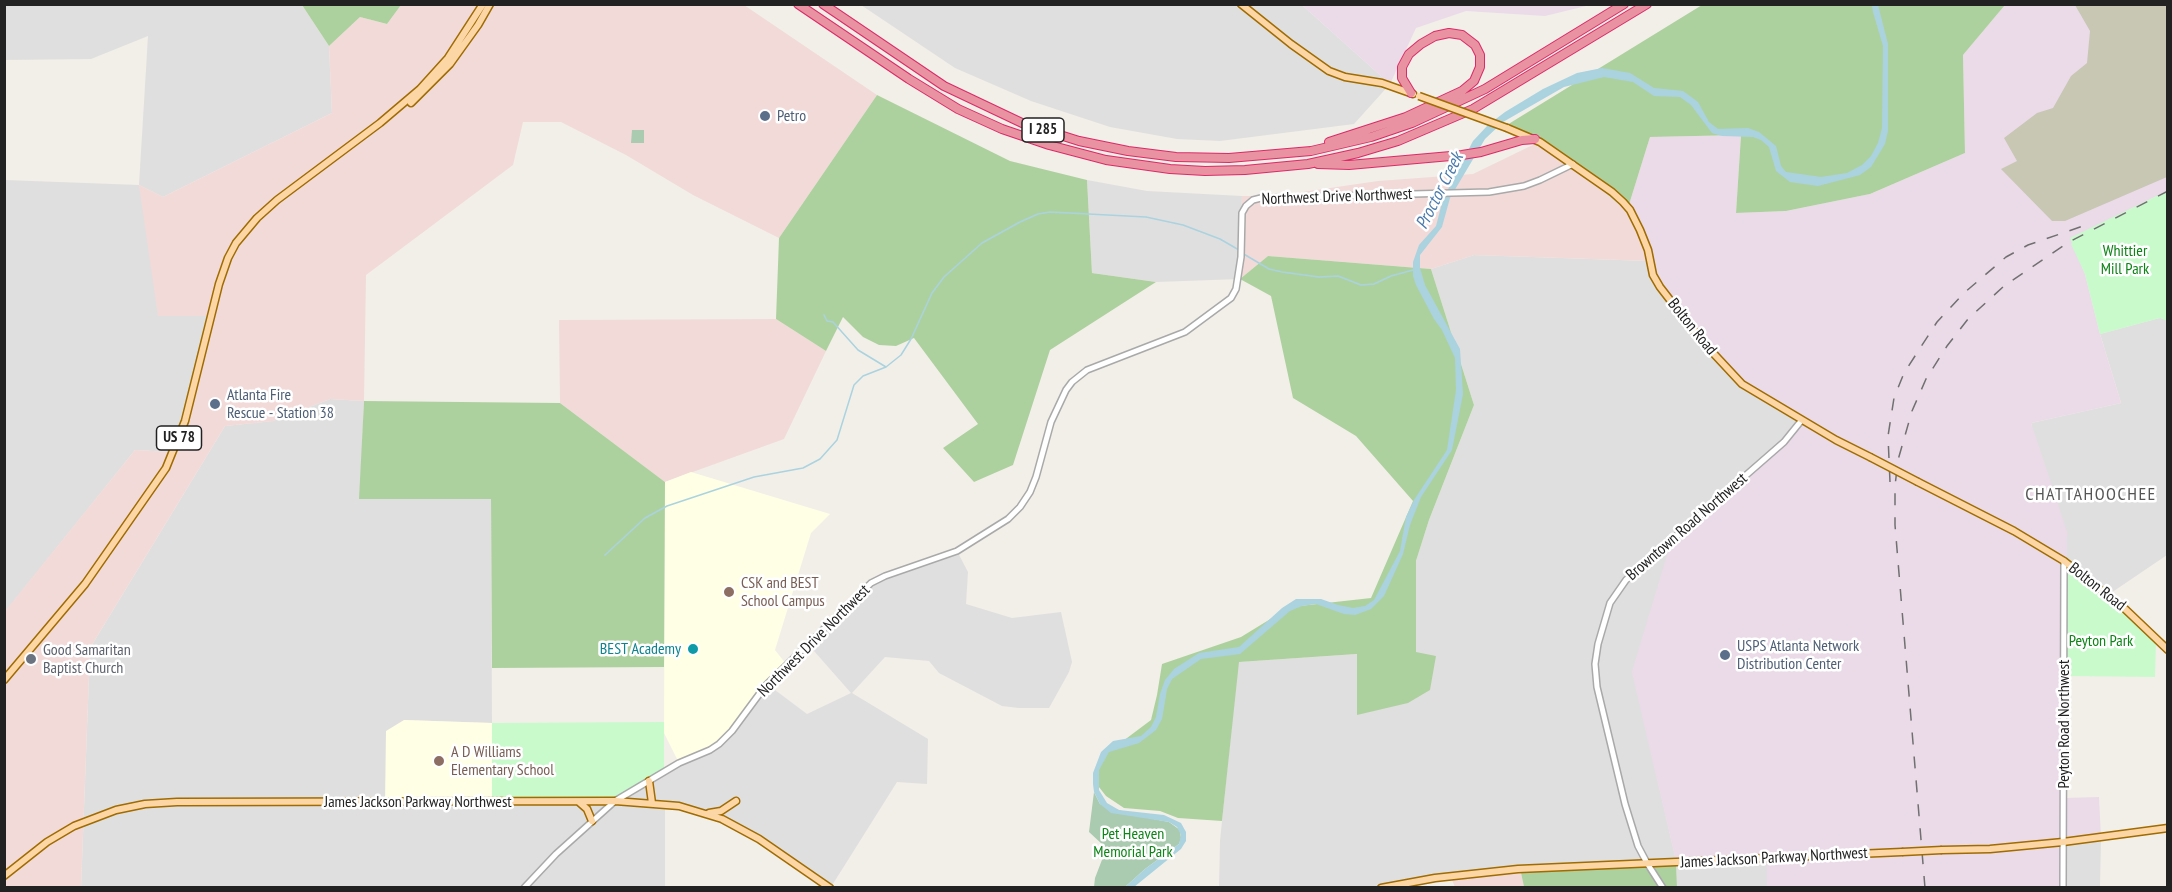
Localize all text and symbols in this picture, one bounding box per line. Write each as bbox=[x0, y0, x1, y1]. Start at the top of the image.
place label: Petro bbox=[777, 106, 806, 126]
marker: Petro bbox=[758, 109, 772, 123]
road number: I 285 bbox=[1022, 118, 1064, 142]
water label: Proctor Creek bbox=[1412, 149, 1468, 233]
street label: Northwest Drive Northwest bbox=[1261, 185, 1413, 209]
park label: Whittier Mill Park bbox=[2101, 241, 2149, 279]
street label: Bolton Road bbox=[1663, 295, 1721, 359]
place label: Atlanta Fire Rescue - Station 38 bbox=[227, 385, 334, 423]
marker: Atlanta Fire Rescue - Station 38 bbox=[208, 397, 222, 411]
road number: US 78 bbox=[156, 426, 201, 450]
street label: Browntown Road Northwest bbox=[1623, 469, 1751, 585]
district label: CHATTAHOOCHEE bbox=[2025, 484, 2157, 506]
street label: Bolton Road bbox=[2065, 559, 2129, 615]
place label: CSK and BEST School Campus bbox=[741, 573, 825, 611]
street label: Northwest Drive Northwest bbox=[754, 581, 874, 701]
marker: CSK and BEST School Campus bbox=[722, 585, 736, 599]
park label: Peyton Park bbox=[2069, 631, 2133, 651]
place label: USPS Atlanta Network Distribution Center bbox=[1737, 636, 1859, 674]
place label: BEST Academy bbox=[600, 639, 681, 659]
place label: Good Samaritan Baptist Church bbox=[43, 640, 131, 678]
marker: BEST Academy bbox=[686, 642, 700, 656]
marker: USPS Atlanta Network Distribution Center bbox=[1718, 648, 1732, 662]
marker: Good Samaritan Baptist Church bbox=[24, 652, 38, 666]
street label: Peyton Road Northwest bbox=[2054, 660, 2074, 788]
place label: A D Williams Elementary School bbox=[451, 742, 554, 780]
marker: A D Williams Elementary School bbox=[432, 754, 446, 768]
street label: James Jackson Parkway Northwest bbox=[324, 792, 512, 812]
park label: Pet Heaven Memorial Park bbox=[1093, 824, 1173, 862]
street label: James Jackson Parkway Northwest bbox=[1680, 844, 1868, 872]

